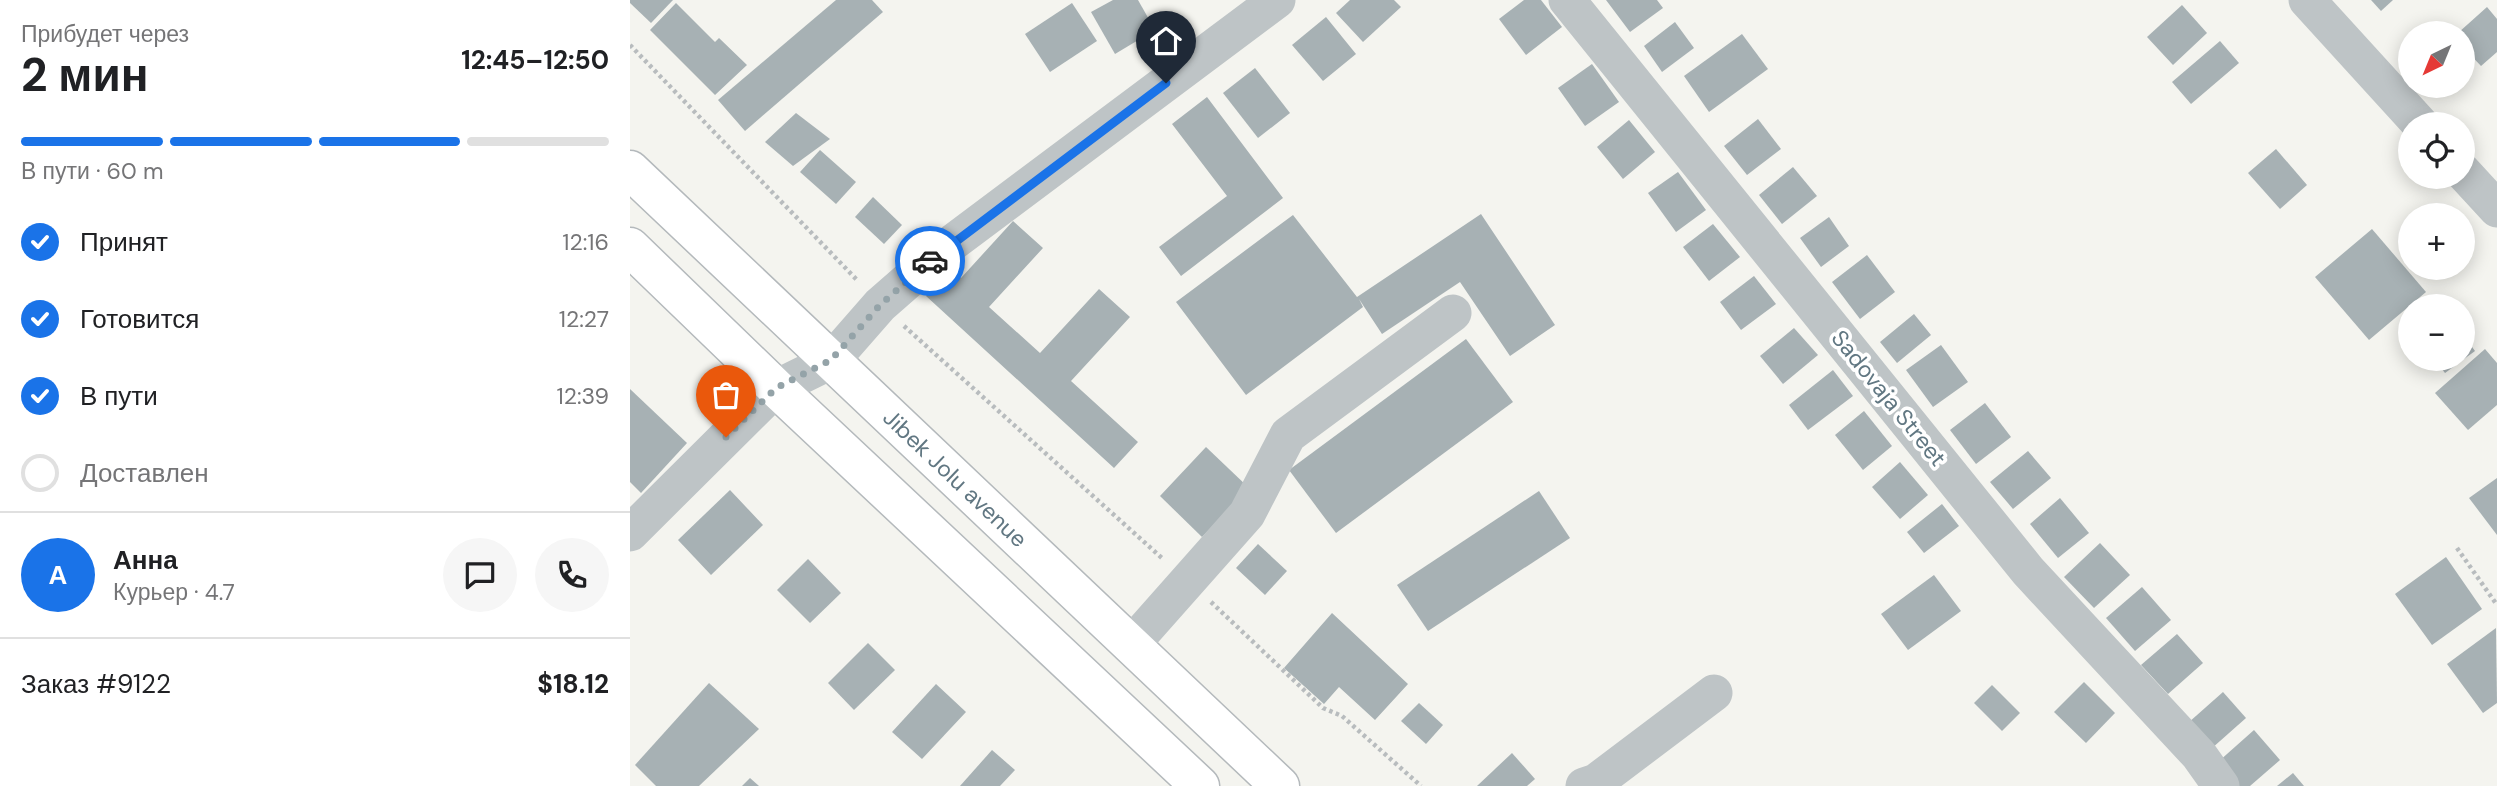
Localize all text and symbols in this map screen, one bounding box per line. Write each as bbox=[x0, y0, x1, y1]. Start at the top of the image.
pin bbox=[1136, 11, 1196, 83]
text: Прибудет через bbox=[21, 19, 189, 49]
north arrow bbox=[2398, 21, 2474, 98]
map controls bbox=[2398, 21, 2475, 371]
icon: home bbox=[1147, 22, 1185, 60]
text: 12:45–12:50 bbox=[461, 43, 609, 77]
text: 2 мин bbox=[21, 45, 148, 105]
button: locate bbox=[2398, 112, 2475, 189]
text: В пути · 60 m bbox=[21, 156, 163, 186]
button: + bbox=[2398, 203, 2475, 280]
icon: check bbox=[21, 223, 59, 261]
text: Принят bbox=[80, 225, 168, 259]
courier bbox=[895, 226, 965, 296]
text: 12:16 bbox=[562, 227, 609, 257]
icon: car bbox=[911, 242, 949, 280]
button: − bbox=[2398, 294, 2475, 371]
icon: check bbox=[21, 300, 59, 338]
text: Готовится bbox=[80, 302, 199, 336]
text: 12:27 bbox=[559, 304, 609, 334]
street label: Sadovaja Street bbox=[1825, 324, 1953, 472]
pin bbox=[696, 365, 756, 437]
icon: bag bbox=[707, 376, 745, 414]
icon: check bbox=[21, 377, 59, 415]
text: В пути bbox=[80, 379, 158, 413]
text: 12:39 bbox=[557, 381, 609, 411]
street label: Jibek Jolu avenue bbox=[877, 403, 1034, 554]
text: Доставлен bbox=[80, 456, 209, 490]
button: chat bbox=[443, 538, 517, 612]
button: phone bbox=[535, 538, 609, 612]
text: Анна bbox=[113, 543, 178, 577]
text: А bbox=[49, 558, 67, 592]
text: Курьер · 4.7 bbox=[113, 577, 235, 607]
text: Заказ #9122 bbox=[21, 667, 171, 701]
text: $18.12 bbox=[537, 667, 609, 701]

